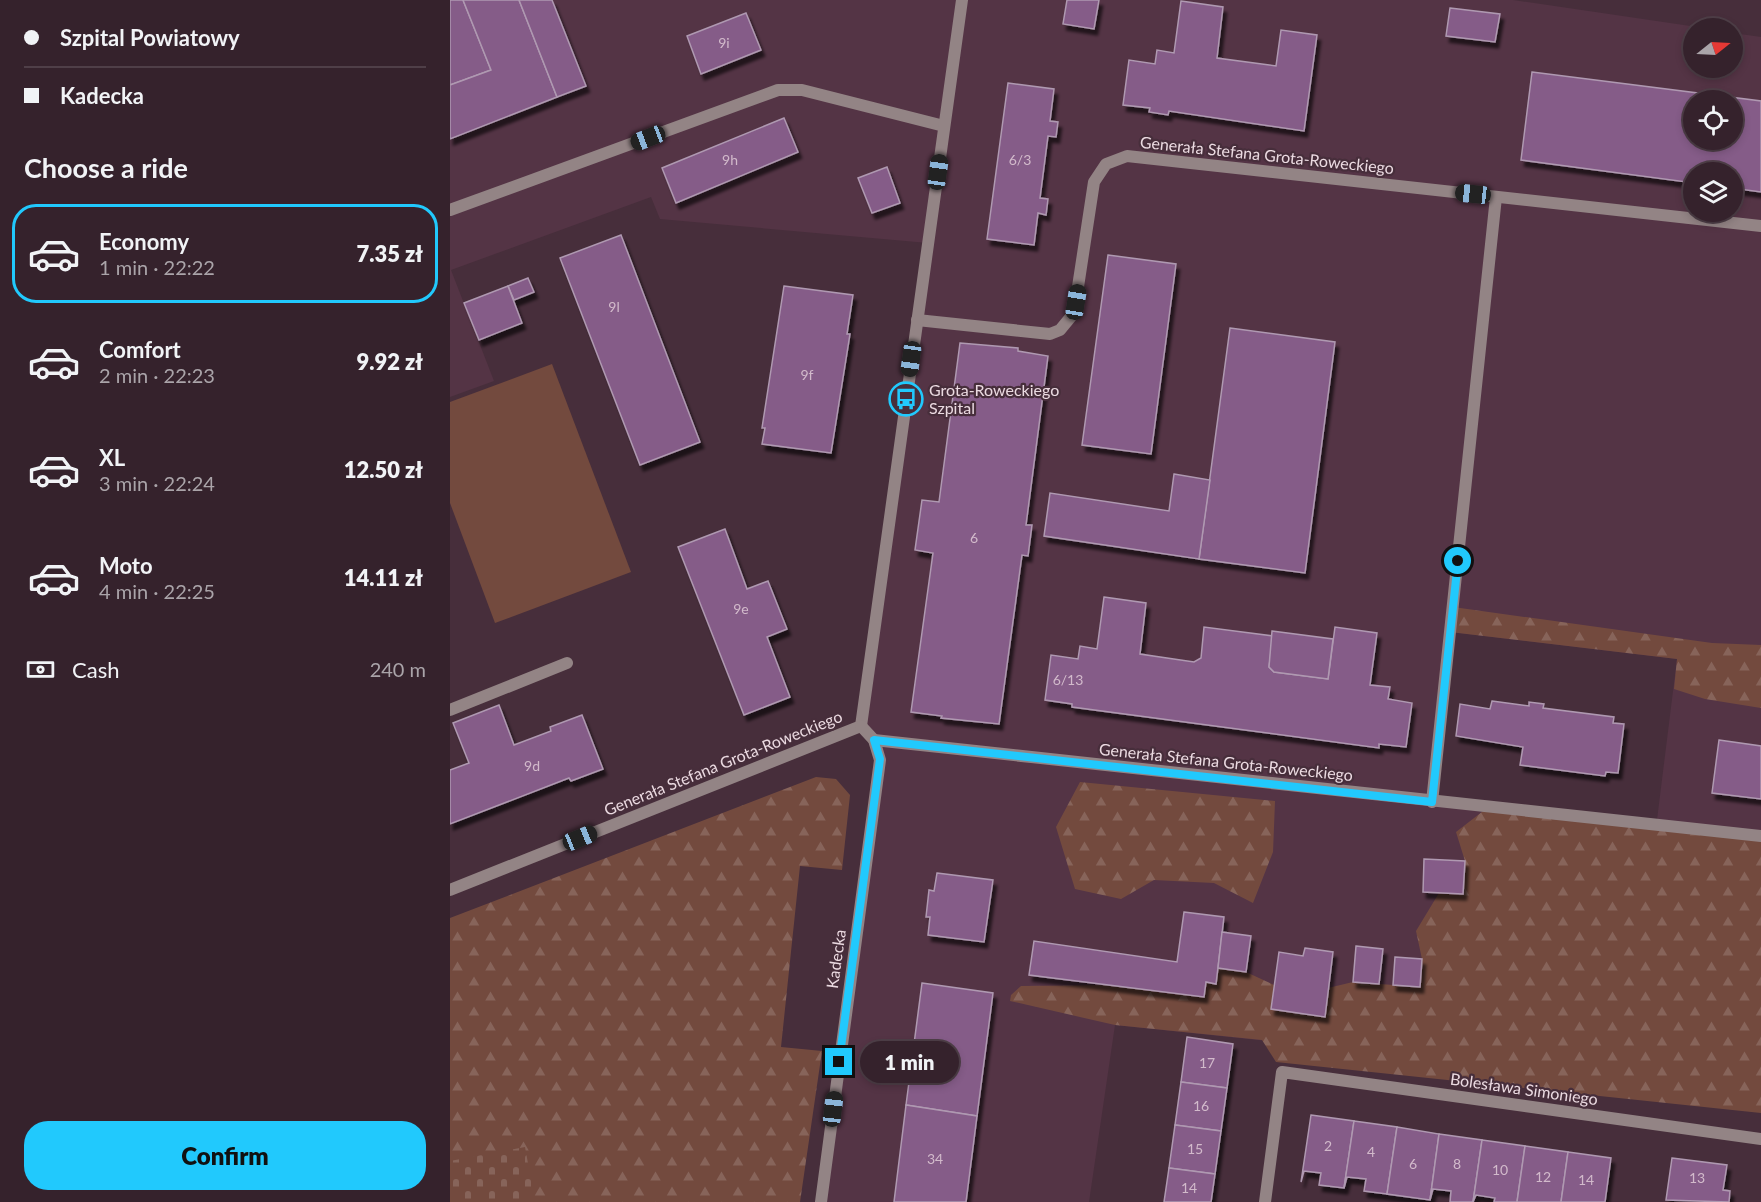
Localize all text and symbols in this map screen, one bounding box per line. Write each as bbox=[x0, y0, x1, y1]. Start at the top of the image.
north arrow bbox=[1683, 18, 1743, 78]
map controls bbox=[1683, 18, 1743, 222]
text: Szpital Powiatowy bbox=[60, 24, 240, 51]
house number: 9i bbox=[718, 34, 730, 51]
text: Kadecka bbox=[60, 82, 144, 109]
button: locate bbox=[1683, 90, 1743, 150]
car bbox=[628, 123, 668, 153]
street label: Generała Stefana Grota-Roweckiego bbox=[1139, 132, 1395, 177]
text: Choose a ride bbox=[24, 151, 188, 184]
house number: 9h bbox=[722, 151, 738, 168]
house number: 6/3 bbox=[1009, 151, 1031, 168]
car bbox=[927, 153, 949, 191]
button: layers bbox=[1683, 162, 1743, 222]
car bbox=[1454, 183, 1492, 205]
icon: car bbox=[27, 227, 81, 281]
text: Economy bbox=[99, 228, 189, 255]
text: 7.35 zł bbox=[356, 240, 423, 267]
text: 1 min · 22:22 bbox=[99, 255, 215, 279]
car bbox=[1064, 283, 1088, 321]
house number: 9l bbox=[608, 298, 620, 315]
icon: car bbox=[27, 335, 81, 389]
text: Comfort bbox=[99, 336, 181, 363]
car bbox=[900, 340, 922, 378]
text: 9.92 zł bbox=[356, 348, 423, 375]
text: 2 min · 22:23 bbox=[99, 363, 215, 387]
house number: 9f bbox=[800, 366, 814, 383]
place label: Grota-Roweckiego Szpital bbox=[929, 380, 1059, 417]
bus stop icon: Grota-Roweckiego Szpital bbox=[888, 381, 924, 417]
icon: car bbox=[27, 443, 81, 497]
text: XL bbox=[99, 444, 125, 471]
text: 12.50 zł bbox=[344, 456, 423, 483]
text: 3 min · 22:24 bbox=[99, 471, 215, 495]
house number: 6 bbox=[970, 529, 978, 546]
route start bbox=[1444, 547, 1471, 574]
icon: car bbox=[27, 551, 81, 605]
text: Moto bbox=[99, 552, 153, 579]
text: 14.11 zł bbox=[344, 564, 423, 591]
text: 4 min · 22:25 bbox=[99, 579, 215, 603]
house number: 9e bbox=[733, 600, 749, 617]
icon: cash bbox=[24, 653, 57, 686]
text: Cash bbox=[72, 656, 119, 683]
text: 240 m bbox=[370, 657, 426, 681]
house number: 6/13 bbox=[1053, 671, 1083, 688]
street label: Generała Stefana Grota-Roweckiego bbox=[601, 706, 845, 819]
street label: Generała Stefana Grota-Roweckiego bbox=[1098, 739, 1354, 784]
house number: 9d bbox=[524, 757, 540, 774]
car bbox=[560, 823, 600, 853]
street label: Kadecka bbox=[822, 928, 849, 990]
callout: 1 min bbox=[860, 1041, 959, 1083]
route end bbox=[825, 1048, 852, 1075]
text: 1 min bbox=[885, 1050, 934, 1074]
house number: 17 bbox=[1199, 1054, 1215, 1071]
street label: Bolesława Simoniego bbox=[1449, 1069, 1599, 1108]
car bbox=[822, 1090, 844, 1128]
house number: 16 bbox=[1193, 1097, 1209, 1114]
button: Confirm bbox=[24, 1121, 426, 1190]
house number: 2 bbox=[1324, 1137, 1332, 1154]
house number: 15 bbox=[1187, 1140, 1203, 1157]
house number: 4 bbox=[1367, 1143, 1375, 1160]
house number: 34 bbox=[927, 1150, 943, 1167]
house number: 6 bbox=[1409, 1155, 1417, 1172]
house number: 8 bbox=[1453, 1155, 1461, 1172]
house number: 10 bbox=[1492, 1161, 1508, 1178]
house number: 12 bbox=[1535, 1168, 1551, 1185]
house number: 13 bbox=[1689, 1169, 1705, 1186]
house number: 14 bbox=[1578, 1171, 1594, 1188]
house number: 14 bbox=[1181, 1179, 1197, 1196]

